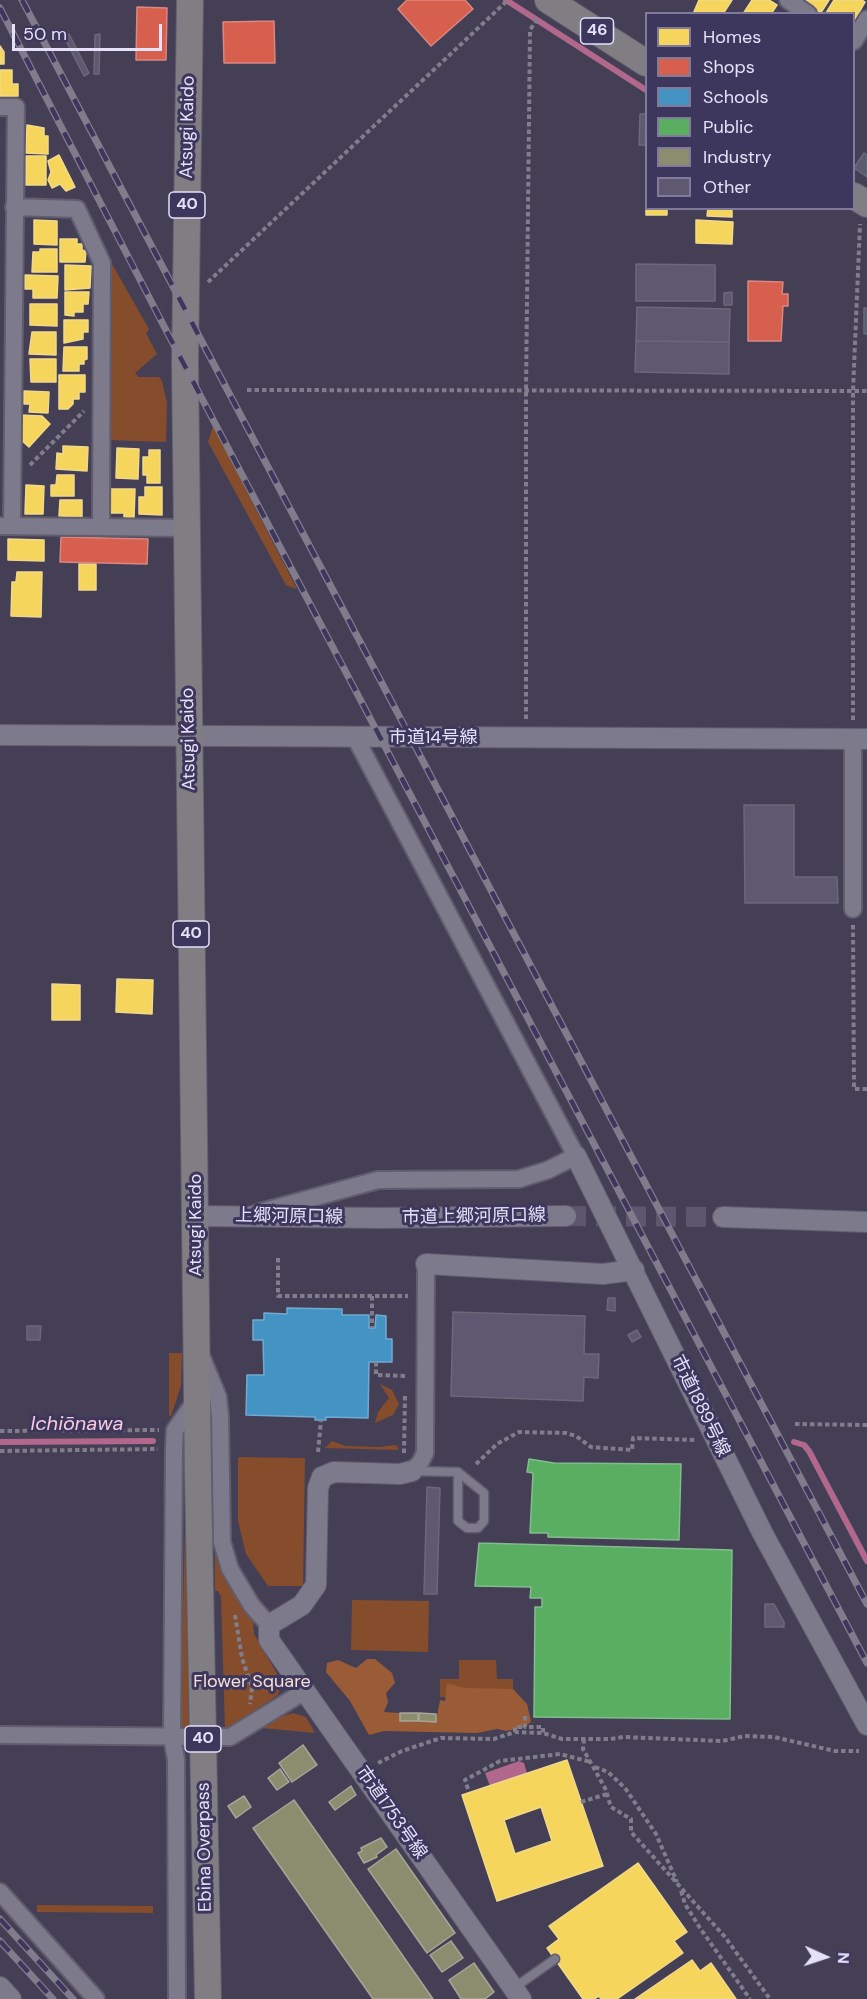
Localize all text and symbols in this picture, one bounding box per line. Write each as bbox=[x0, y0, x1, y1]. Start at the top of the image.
scale bar bbox=[15, 12, 165, 50]
legend bbox=[645, 12, 855, 210]
road number: 46 bbox=[580, 18, 614, 44]
text: 50 m bbox=[23, 22, 67, 46]
text: Homes bbox=[703, 25, 761, 49]
text: Shops bbox=[703, 55, 755, 79]
street label: Atsugi Kaido bbox=[176, 75, 200, 179]
text: Schools bbox=[703, 85, 768, 109]
text: Public bbox=[703, 115, 754, 139]
text: Industry bbox=[703, 145, 772, 169]
text: Other bbox=[703, 175, 751, 199]
road number: 40 bbox=[169, 192, 205, 218]
street label: Atsugi Kaido bbox=[177, 687, 201, 791]
street label: 市道14号線 bbox=[389, 727, 477, 749]
road number: 40 bbox=[173, 921, 209, 947]
street label: Atsugi Kaido bbox=[185, 1174, 207, 1276]
street label: 上郷河原口線 bbox=[235, 1205, 343, 1229]
street label: 市道上郷河原口線 bbox=[402, 1205, 546, 1229]
street label: 市道1889号線 bbox=[666, 1352, 734, 1460]
water label: Ichiōnawa bbox=[30, 1413, 124, 1437]
park label: Flower Square bbox=[193, 1671, 311, 1693]
road number: 40 bbox=[185, 1726, 221, 1752]
street label: 市道1753号線 bbox=[351, 1762, 431, 1864]
street label: Ebina Overpass bbox=[193, 1782, 217, 1912]
north arrow bbox=[795, 1927, 855, 1987]
text: N bbox=[833, 1952, 854, 1964]

